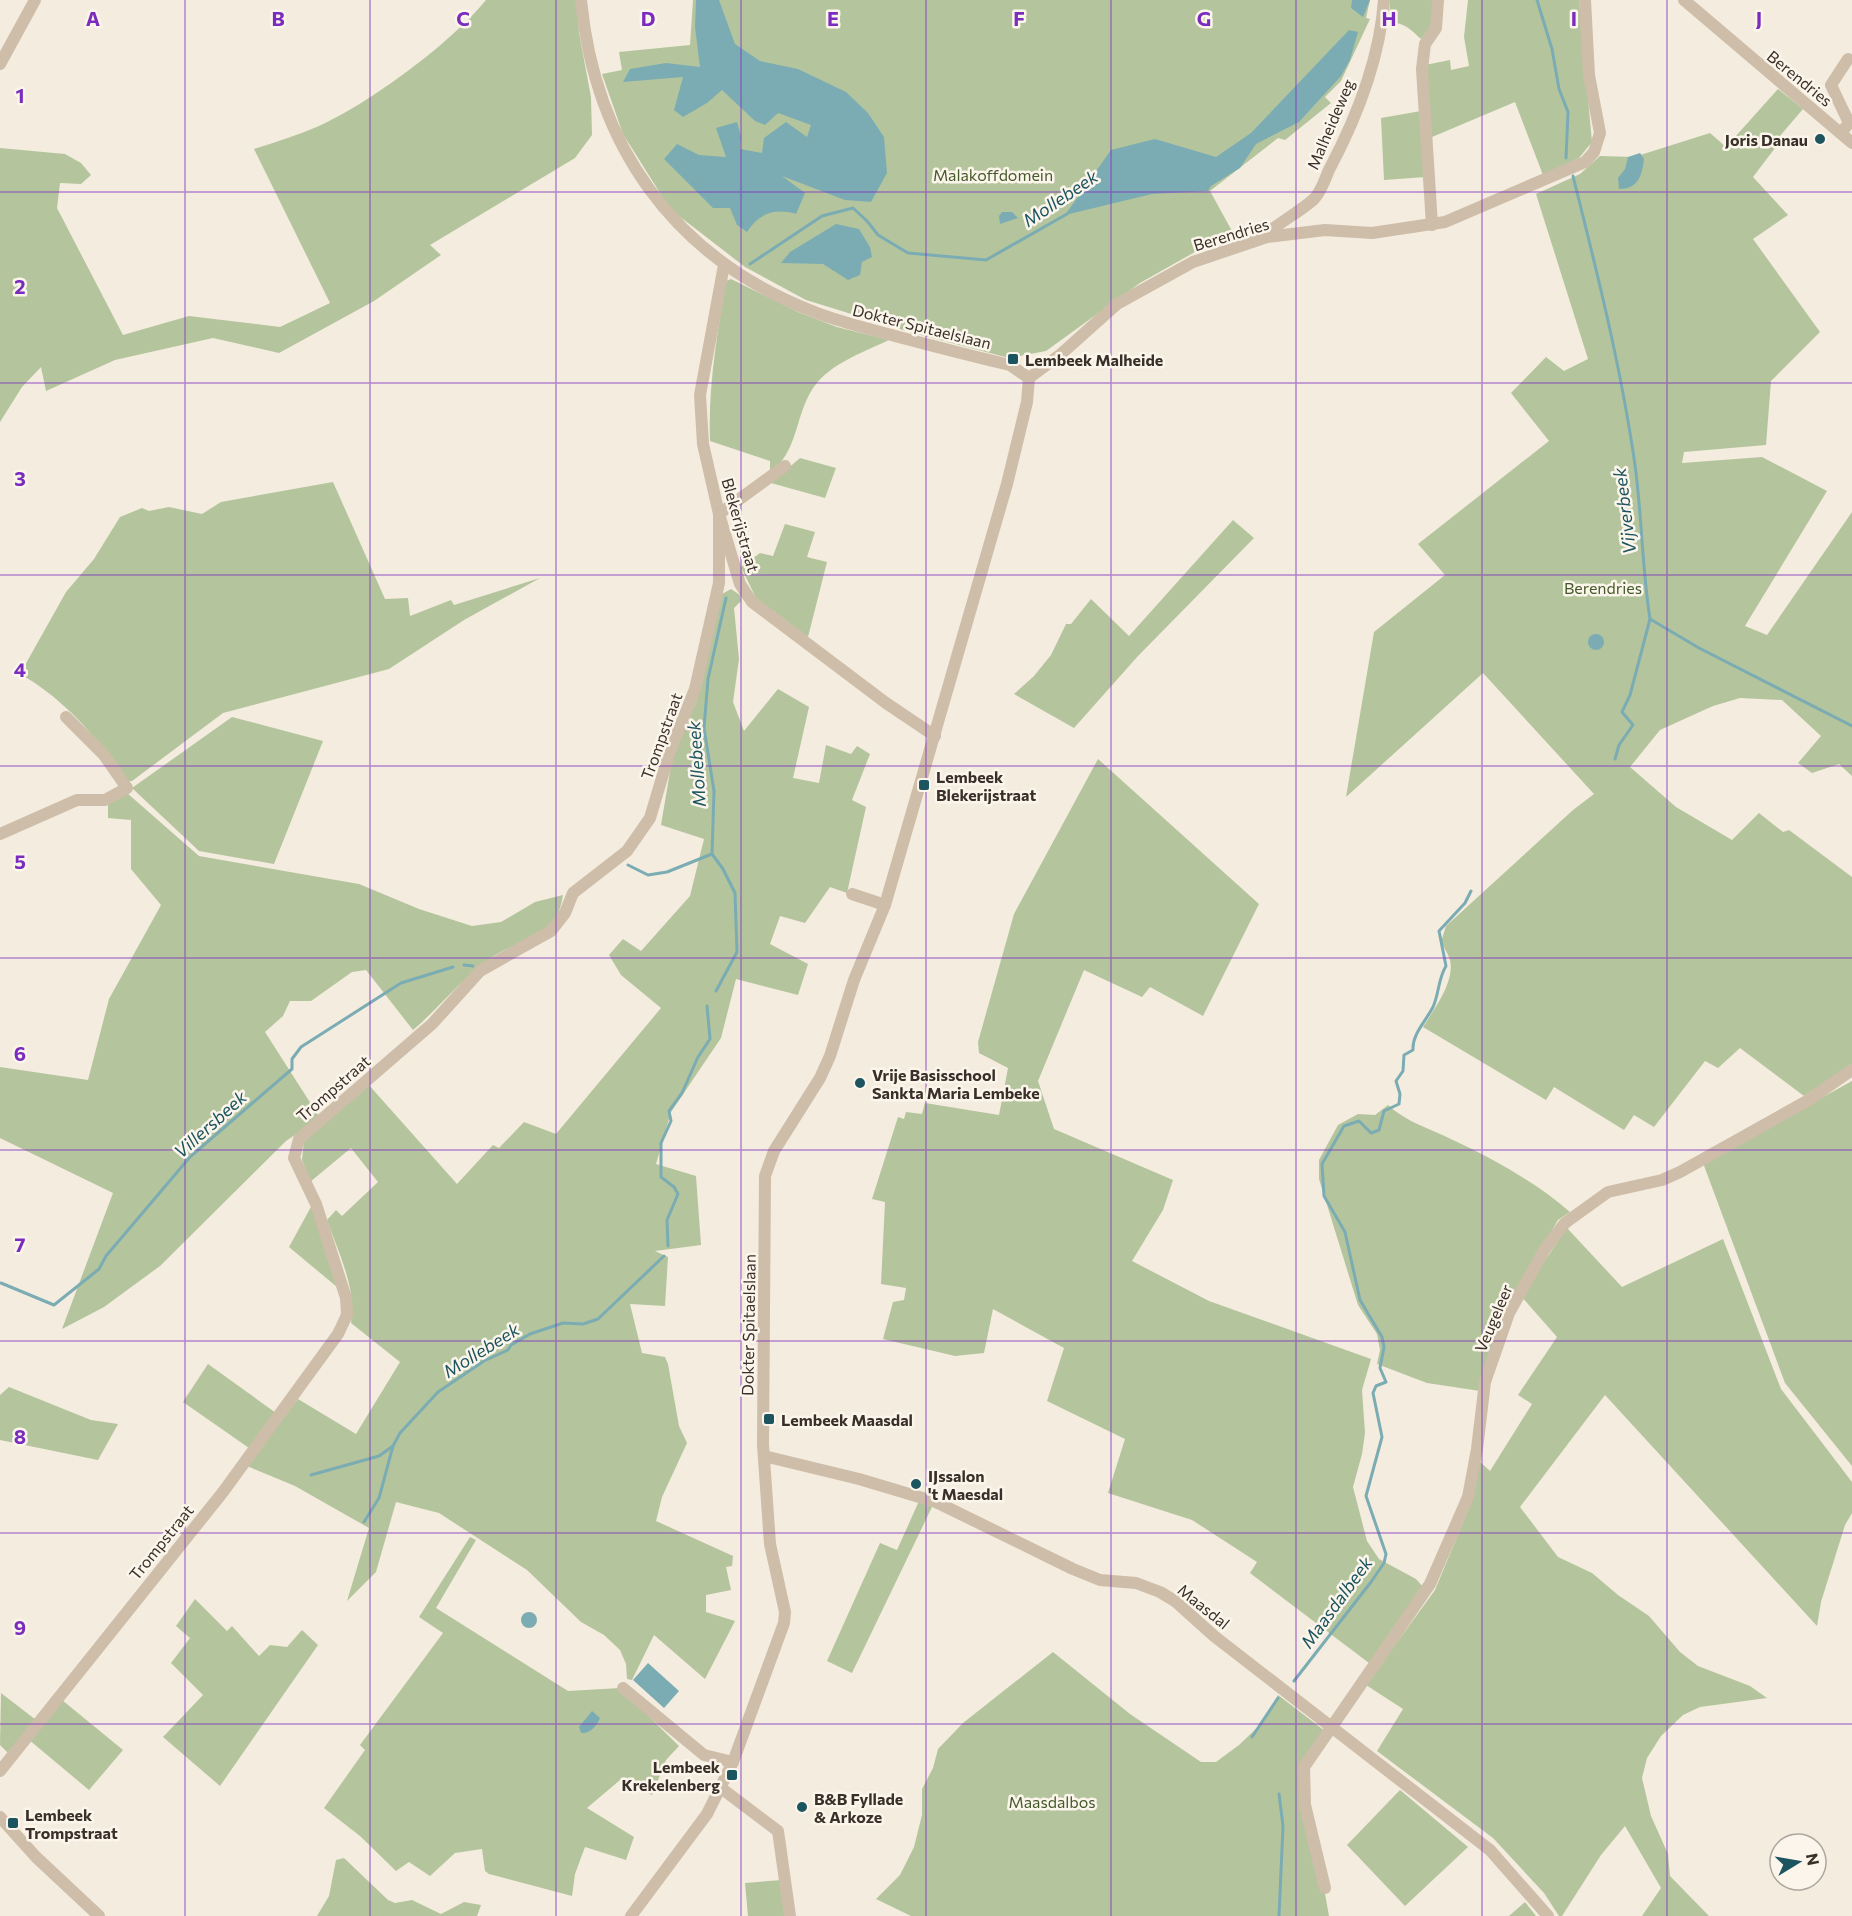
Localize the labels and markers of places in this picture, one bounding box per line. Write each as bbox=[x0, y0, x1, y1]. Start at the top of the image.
place label: Joris Danau bbox=[1725, 130, 1808, 149]
marker: Joris Danau bbox=[1813, 132, 1827, 146]
place label: Lembeek Malheide bbox=[1025, 350, 1163, 369]
marker: Lembeek Malheide bbox=[1006, 352, 1020, 366]
place label: Lembeek Blekerijstraat bbox=[936, 767, 1036, 804]
marker: Lembeek Blekerijstraat bbox=[917, 778, 931, 792]
place label: Vrije Basisschool Sankta Maria Lembeke bbox=[872, 1065, 1040, 1102]
marker: Vrije Basisschool Sankta Maria Lembeke bbox=[853, 1076, 867, 1090]
place label: Lembeek Maasdal bbox=[781, 1410, 913, 1429]
marker: Lembeek Maasdal bbox=[762, 1412, 776, 1426]
place label: IJssalon 't Maesdal bbox=[928, 1466, 1003, 1503]
marker: IJssalon 't Maesdal bbox=[909, 1477, 923, 1491]
place label: Lembeek Krekelenberg bbox=[622, 1757, 721, 1794]
marker: Lembeek Krekelenberg bbox=[725, 1768, 739, 1782]
place label: B&B Fyllade & Arkoze bbox=[814, 1789, 903, 1826]
marker: B&B Fyllade & Arkoze bbox=[795, 1800, 809, 1814]
place label: Lembeek Trompstraat bbox=[25, 1805, 118, 1842]
marker: Lembeek Trompstraat bbox=[6, 1816, 20, 1830]

